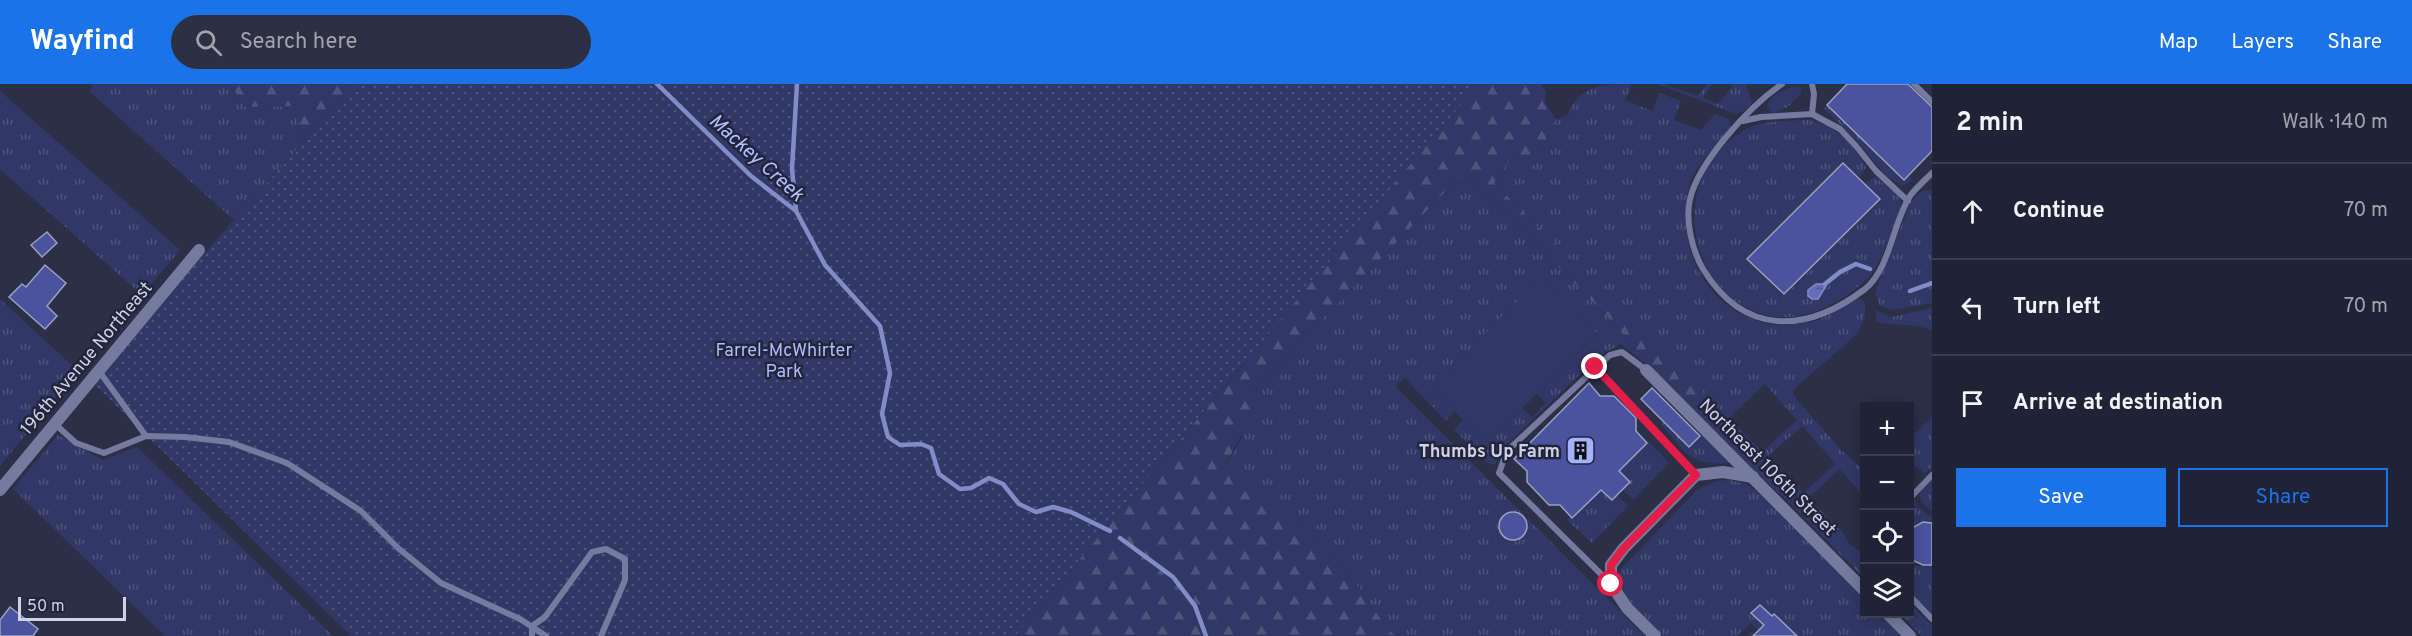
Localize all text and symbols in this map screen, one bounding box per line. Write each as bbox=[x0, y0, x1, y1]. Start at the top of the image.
search box bbox=[171, 15, 591, 69]
text: Wayfind bbox=[30, 24, 135, 60]
icon: search bbox=[192, 26, 225, 59]
text: Search here bbox=[240, 29, 357, 56]
text: Map bbox=[2159, 29, 2198, 56]
text: Layers bbox=[2231, 29, 2294, 56]
text: Share bbox=[2327, 29, 2382, 56]
text: 2 min bbox=[1956, 107, 2024, 140]
water label: Mackey Creek bbox=[703, 109, 809, 209]
text: Walk · 140 m bbox=[2282, 110, 2388, 136]
icon: ahead bbox=[1956, 195, 1989, 228]
text: Continue bbox=[2013, 198, 2104, 225]
text: 70 m bbox=[2344, 198, 2388, 224]
street label: 196th Avenue Northeast bbox=[16, 277, 158, 441]
icon: left bbox=[1956, 291, 1989, 324]
text: Turn left bbox=[2013, 294, 2101, 321]
text: 70 m bbox=[2344, 294, 2388, 320]
park label: Farrel-McWhirter Park bbox=[716, 340, 852, 384]
route end bbox=[1581, 353, 1607, 379]
icon: arrive bbox=[1956, 387, 1989, 420]
text: Arrive at destination bbox=[2013, 390, 2223, 417]
street label: Northeast 106th Street bbox=[1694, 395, 1840, 541]
map controls bbox=[1860, 402, 1914, 618]
button: + bbox=[1860, 402, 1914, 456]
building icon: Thumbs Up Farm bbox=[1565, 435, 1597, 467]
place label: Thumbs Up Farm bbox=[1419, 441, 1560, 464]
button: − bbox=[1860, 456, 1914, 510]
button: Save bbox=[1956, 468, 2166, 527]
button: Share bbox=[2178, 468, 2388, 527]
button: locate bbox=[1860, 510, 1914, 564]
button: layers bbox=[1860, 564, 1914, 618]
route start bbox=[1597, 570, 1623, 596]
scale bar bbox=[18, 594, 126, 622]
text: 50 m bbox=[27, 597, 65, 617]

